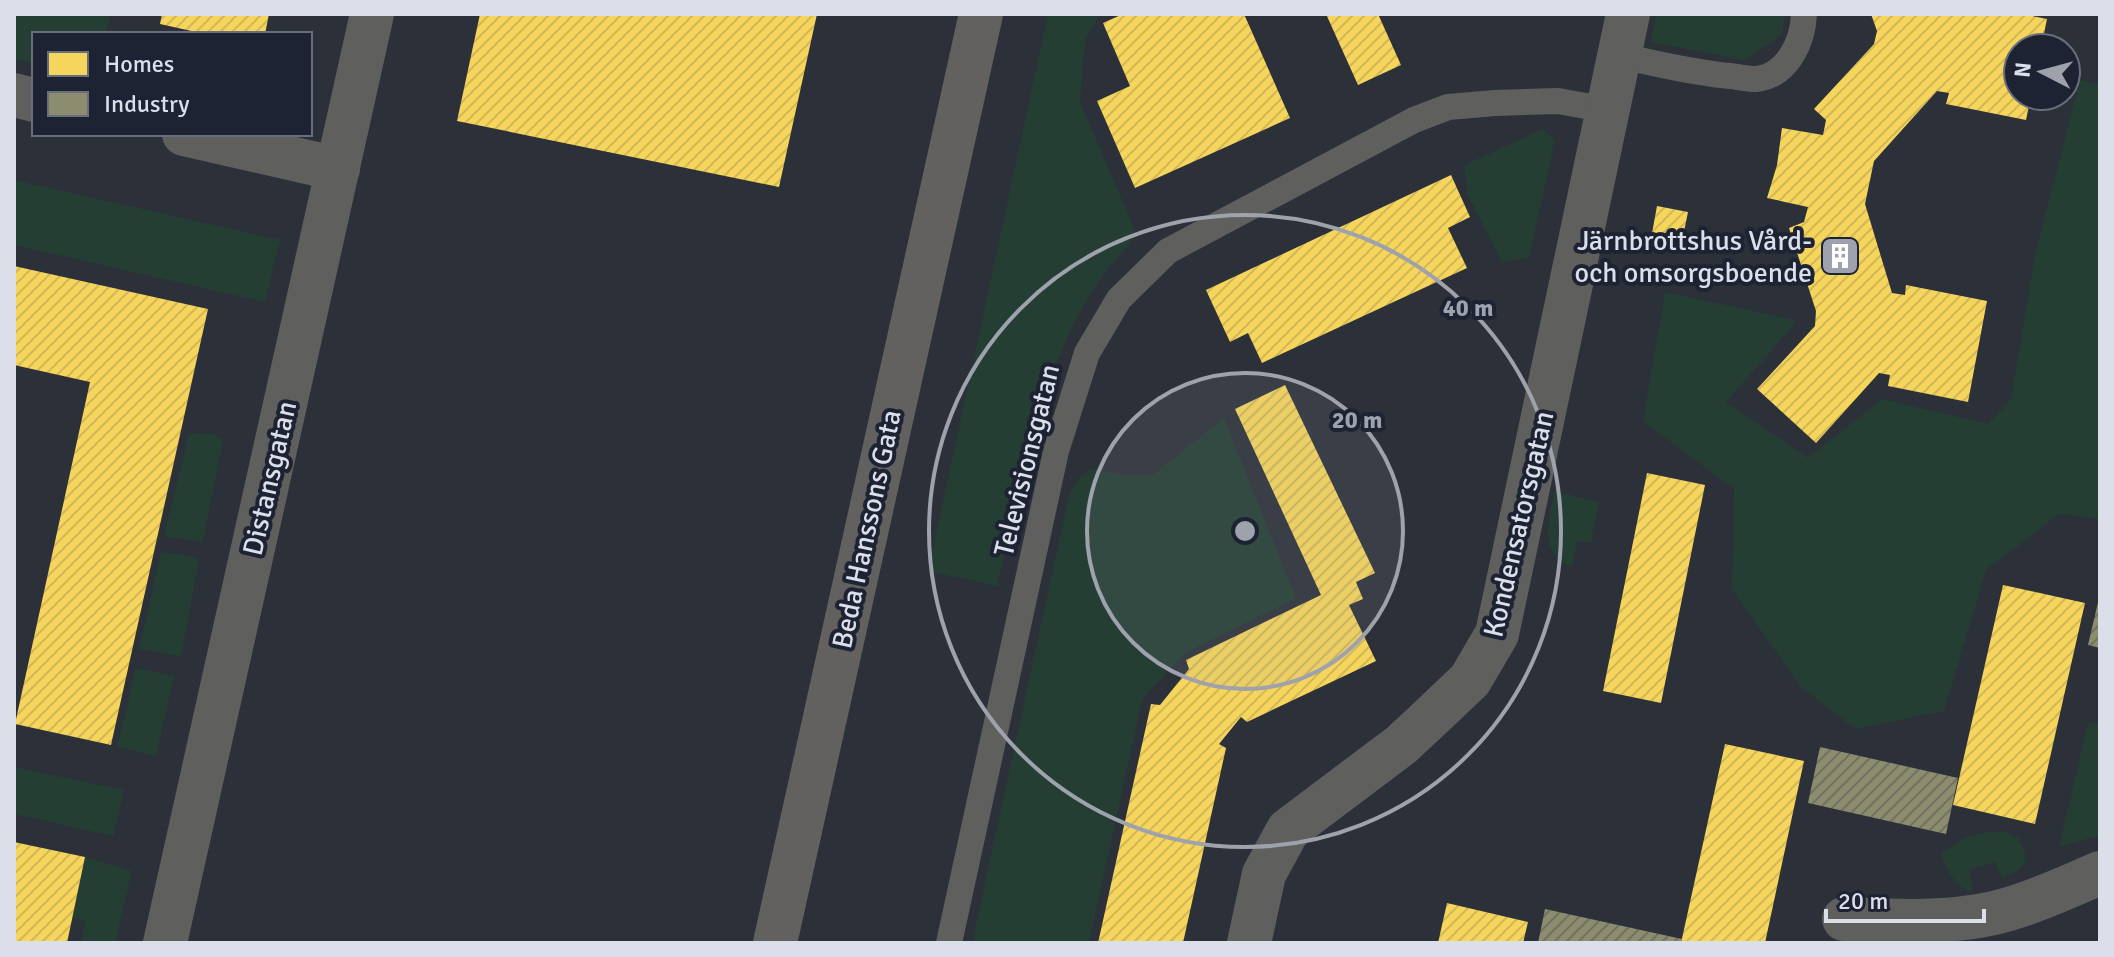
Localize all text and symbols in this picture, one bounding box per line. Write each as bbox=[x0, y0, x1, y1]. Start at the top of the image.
legend bbox=[32, 32, 312, 136]
north arrow bbox=[2002, 32, 2082, 112]
text: Homes bbox=[104, 49, 174, 79]
text: N bbox=[2008, 61, 2037, 79]
text: Industry bbox=[104, 89, 190, 119]
place label: Järnbrottshus Vård- och omsorgsboende bbox=[1575, 224, 1812, 290]
building icon: Järnbrottshus Vård- och omsorgsboende bbox=[1819, 235, 1861, 277]
text: 40 m bbox=[1443, 293, 1493, 323]
street label: Televisionsgatan bbox=[987, 361, 1067, 560]
street label: Distansgatan bbox=[236, 398, 304, 559]
text: 20 m bbox=[1332, 405, 1382, 435]
street label: Beda Hanssons Gata bbox=[825, 407, 909, 652]
street label: Kondensatorsgatan bbox=[1476, 408, 1562, 641]
centre of rings bbox=[1231, 517, 1259, 545]
scale bar bbox=[1826, 873, 1984, 923]
text: 20 m bbox=[1838, 886, 1888, 916]

